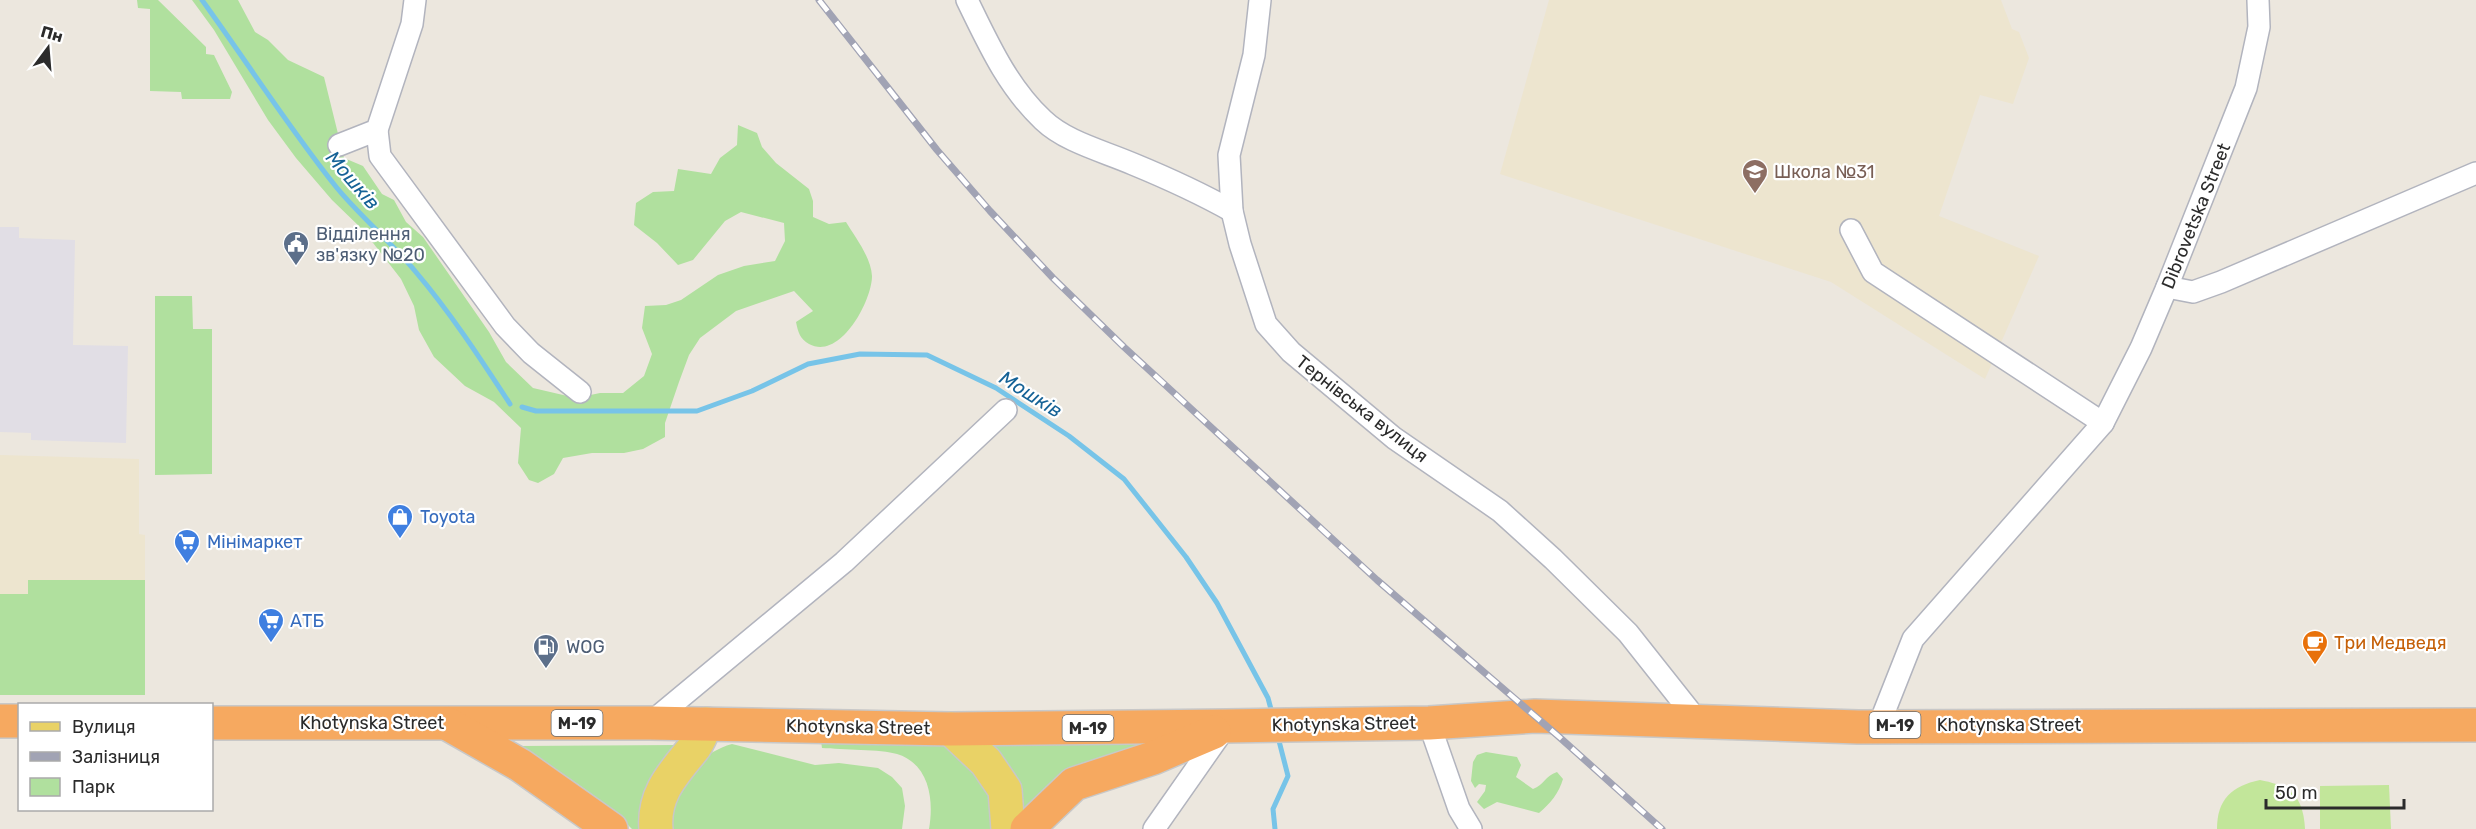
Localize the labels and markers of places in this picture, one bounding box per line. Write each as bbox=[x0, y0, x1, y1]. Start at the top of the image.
school or university icon: Школа №31 bbox=[1740, 157, 1770, 195]
place label: Школа №31 bbox=[1774, 161, 1874, 183]
place label: Відділення зв'язку №20 bbox=[316, 223, 425, 266]
public building icon: Відділення зв'язку №20 bbox=[281, 229, 311, 267]
shop icon: Toyota bbox=[385, 502, 415, 540]
place label: Toyota bbox=[420, 506, 476, 528]
supermarket icon: Мінімаркет bbox=[172, 527, 202, 565]
place label: Мінімаркет bbox=[207, 531, 302, 553]
supermarket icon: АТБ bbox=[256, 606, 286, 644]
place label: АТБ bbox=[290, 610, 324, 632]
cafe icon: Три Медведя bbox=[2300, 628, 2330, 666]
fuel station icon: WOG bbox=[531, 632, 561, 670]
place label: Три Медведя bbox=[2334, 632, 2446, 654]
place label: WOG bbox=[566, 636, 605, 658]

